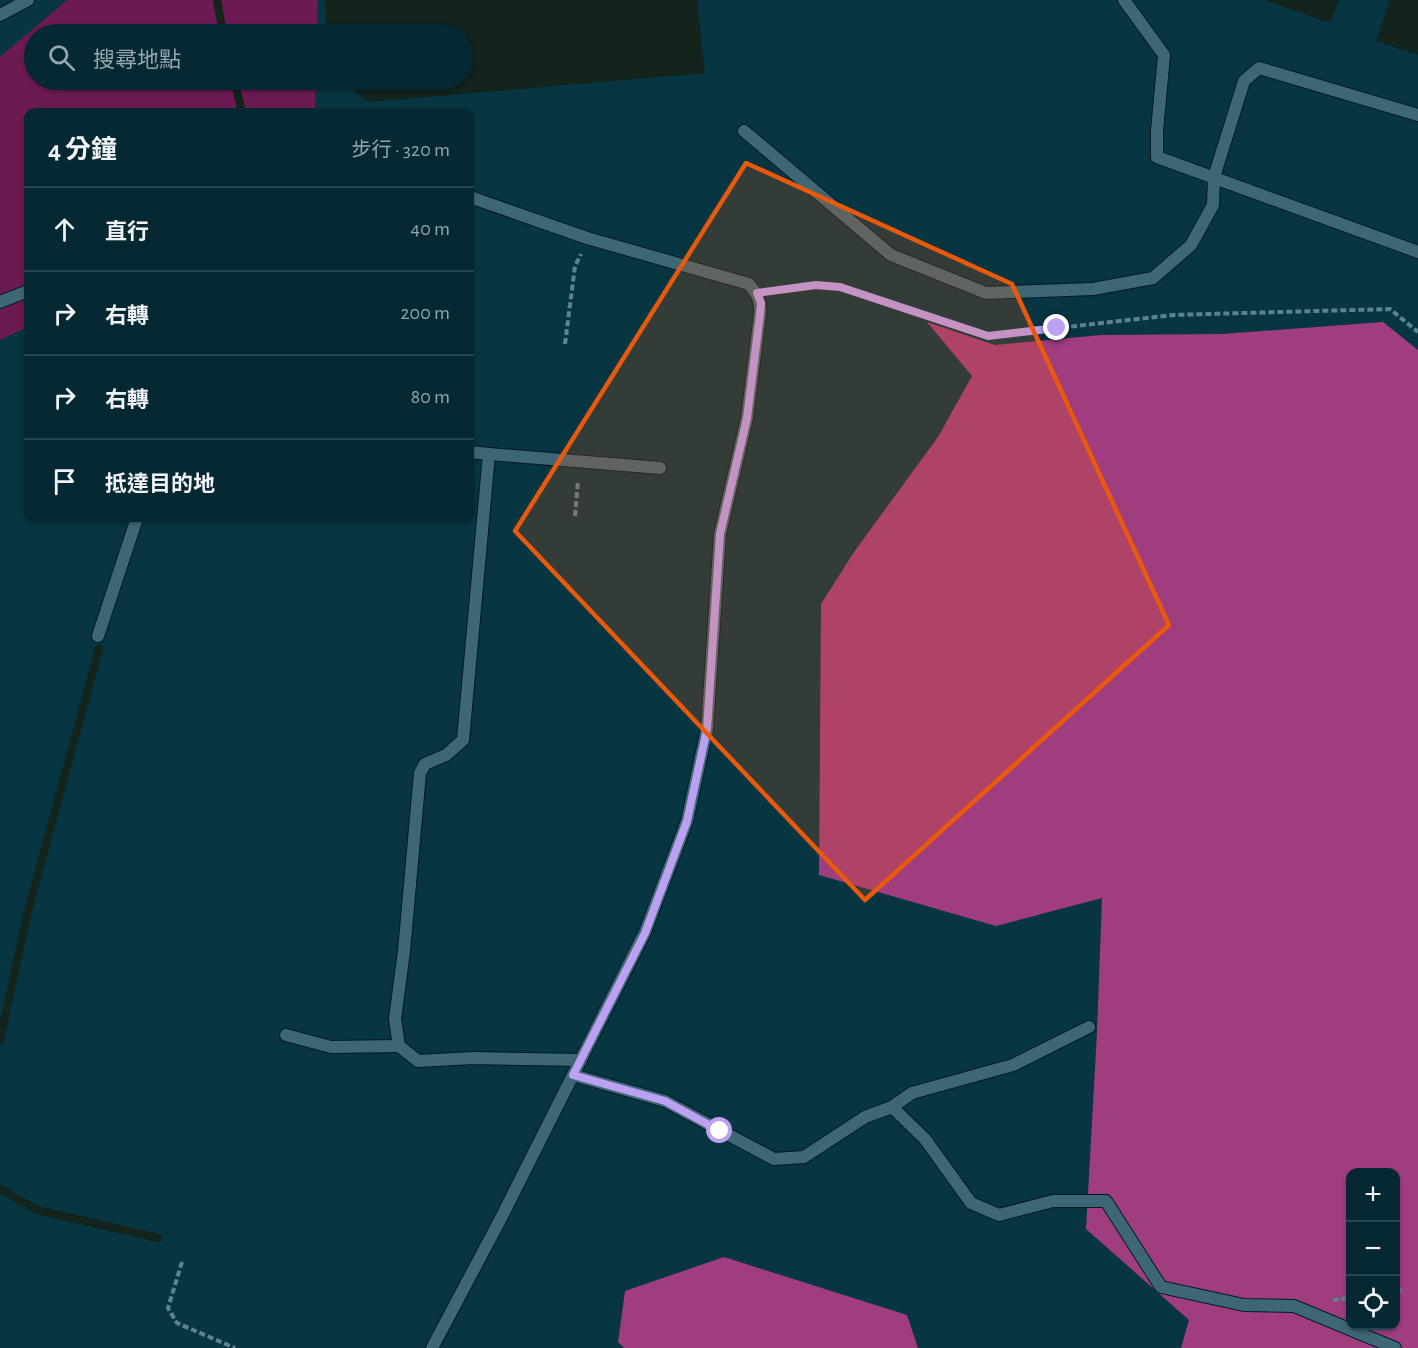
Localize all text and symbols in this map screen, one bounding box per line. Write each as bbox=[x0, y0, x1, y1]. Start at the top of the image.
search box bbox=[24, 24, 474, 90]
icon: search bbox=[45, 41, 78, 74]
text: 搜尋地點 bbox=[93, 49, 181, 71]
text: 4 分鐘 bbox=[48, 137, 117, 163]
text: 步行 · 320 m bbox=[352, 140, 450, 160]
icon: ahead bbox=[48, 213, 81, 246]
text: 40 m bbox=[411, 219, 450, 239]
text: 直行 bbox=[105, 221, 149, 243]
icon: right bbox=[48, 297, 81, 330]
text: 200 m bbox=[400, 303, 450, 323]
text: 右轉 bbox=[105, 305, 149, 327]
route end bbox=[1043, 314, 1069, 340]
icon: right bbox=[48, 381, 81, 414]
text: 80 m bbox=[411, 387, 450, 407]
text: 右轉 bbox=[105, 389, 149, 411]
icon: arrive bbox=[48, 465, 81, 498]
text: 抵達目的地 bbox=[105, 473, 215, 495]
route start bbox=[706, 1117, 732, 1143]
map controls bbox=[1346, 1168, 1400, 1330]
button: + bbox=[1346, 1168, 1400, 1222]
button: − bbox=[1346, 1222, 1400, 1276]
button: locate bbox=[1346, 1276, 1400, 1330]

